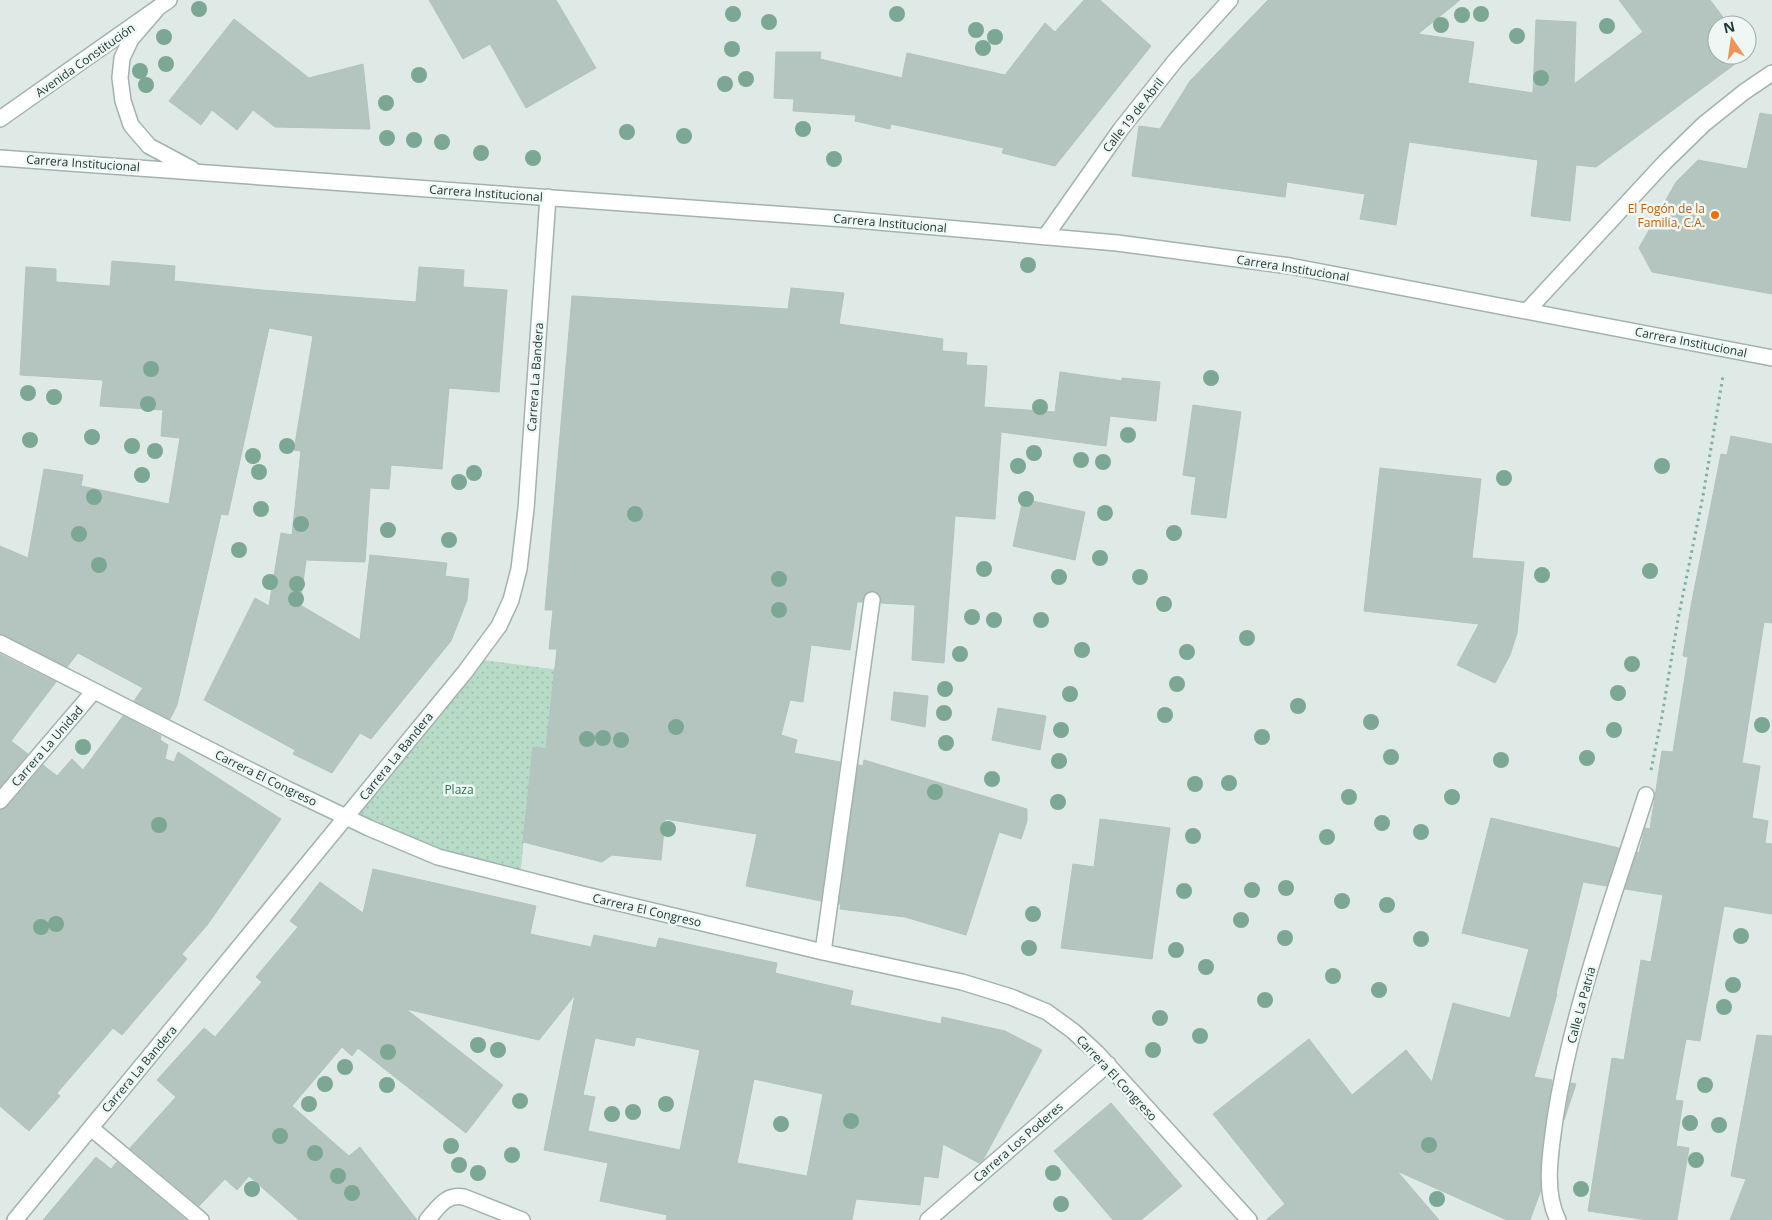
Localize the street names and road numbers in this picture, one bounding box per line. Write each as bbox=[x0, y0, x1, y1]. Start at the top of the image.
street label: Avenida Constitución bbox=[32, 19, 138, 101]
street label: Calle 19 de Abril bbox=[1099, 74, 1167, 156]
street label: Carrera Institucional bbox=[26, 151, 140, 175]
street label: Carrera Institucional bbox=[429, 181, 543, 205]
street label: Carrera Institucional bbox=[833, 210, 947, 236]
street label: Carrera Institucional bbox=[1235, 251, 1351, 285]
street label: Carrera La Bandera bbox=[523, 322, 547, 432]
street label: Carrera Institucional bbox=[1633, 323, 1749, 361]
street label: Carrera La Unidad bbox=[7, 702, 87, 790]
street label: Carrera La Bandera bbox=[355, 708, 437, 804]
street label: Carrera El Congreso bbox=[212, 746, 320, 810]
street label: Carrera El Congreso bbox=[591, 889, 703, 931]
street label: Calle La Patria bbox=[1563, 965, 1599, 1045]
street label: Carrera La Bandera bbox=[97, 1022, 181, 1116]
street label: Carrera El Congreso bbox=[1073, 1031, 1161, 1125]
street label: Carrera Los Poderes bbox=[970, 1098, 1067, 1186]

